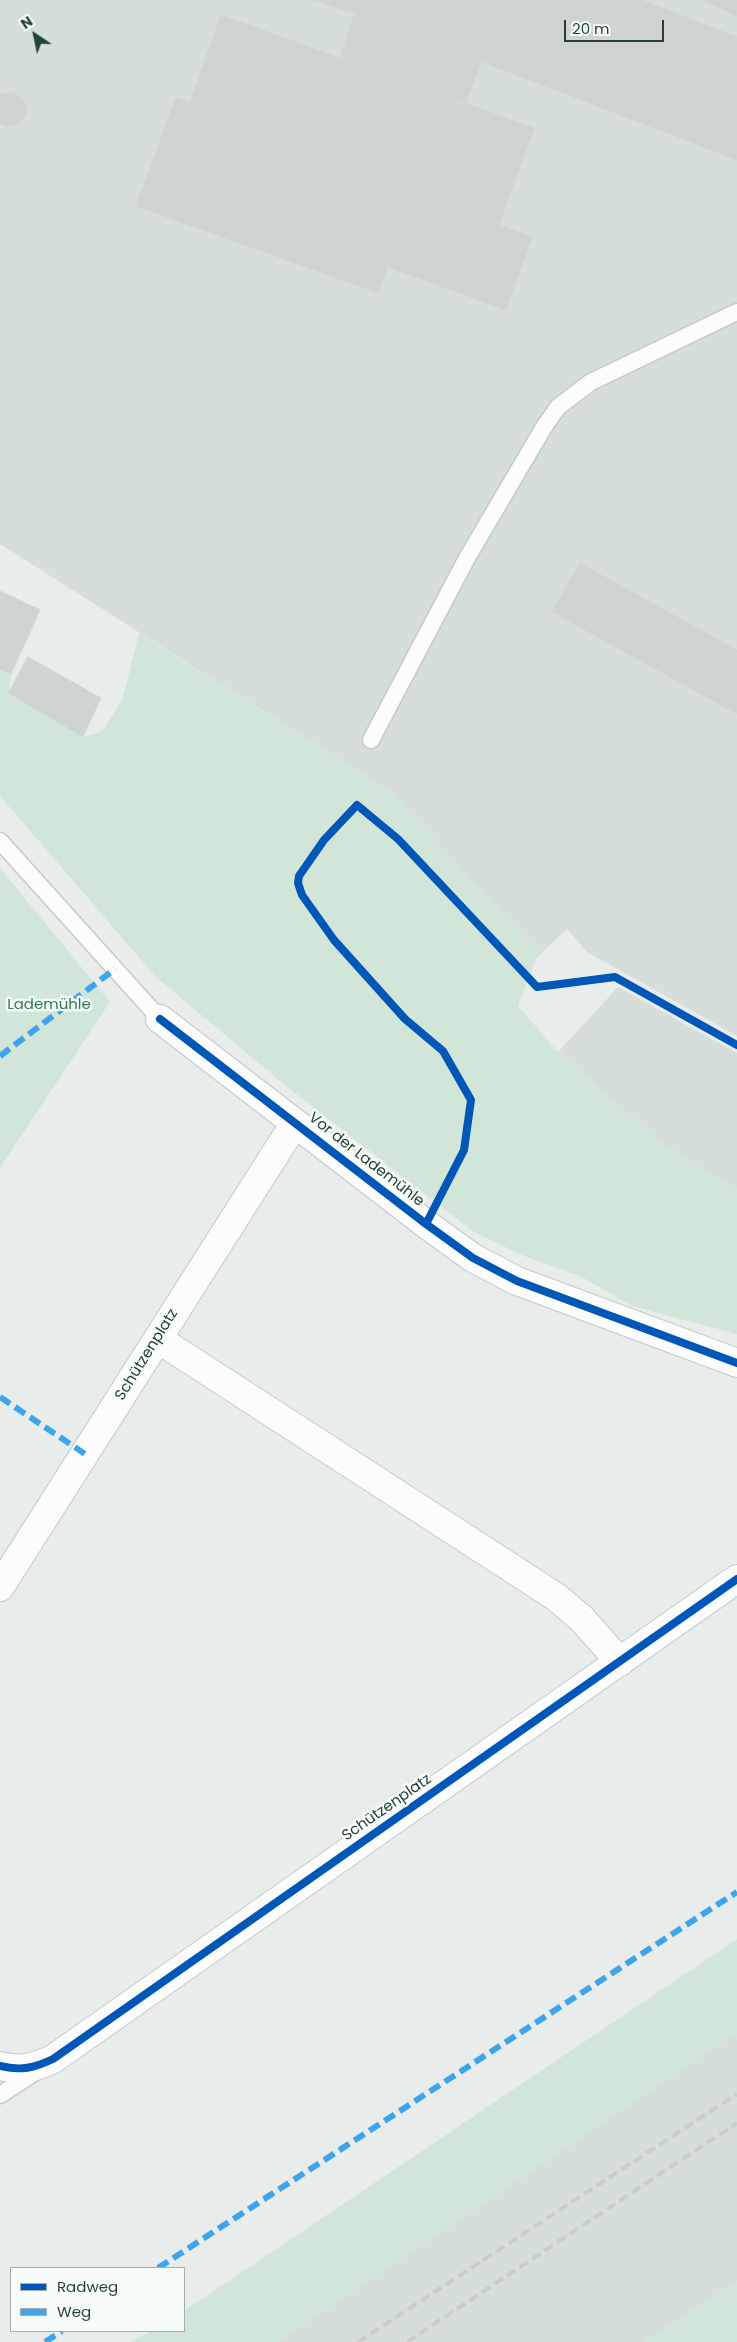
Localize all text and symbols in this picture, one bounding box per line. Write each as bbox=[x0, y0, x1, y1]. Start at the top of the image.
north arrow bbox=[10, 10, 60, 60]
scale bar bbox=[567, 10, 667, 42]
text: N bbox=[17, 11, 37, 34]
text: 20 m bbox=[572, 18, 610, 39]
park label: Lademühle bbox=[7, 996, 91, 1014]
street label: Vor der Lademühle bbox=[304, 1109, 428, 1211]
street label: Schützenplatz bbox=[112, 1306, 182, 1404]
street label: Schützenplatz bbox=[339, 1771, 435, 1845]
legend bbox=[10, 2267, 185, 2332]
text: Radweg bbox=[57, 2276, 118, 2297]
text: Weg bbox=[57, 2301, 91, 2322]

